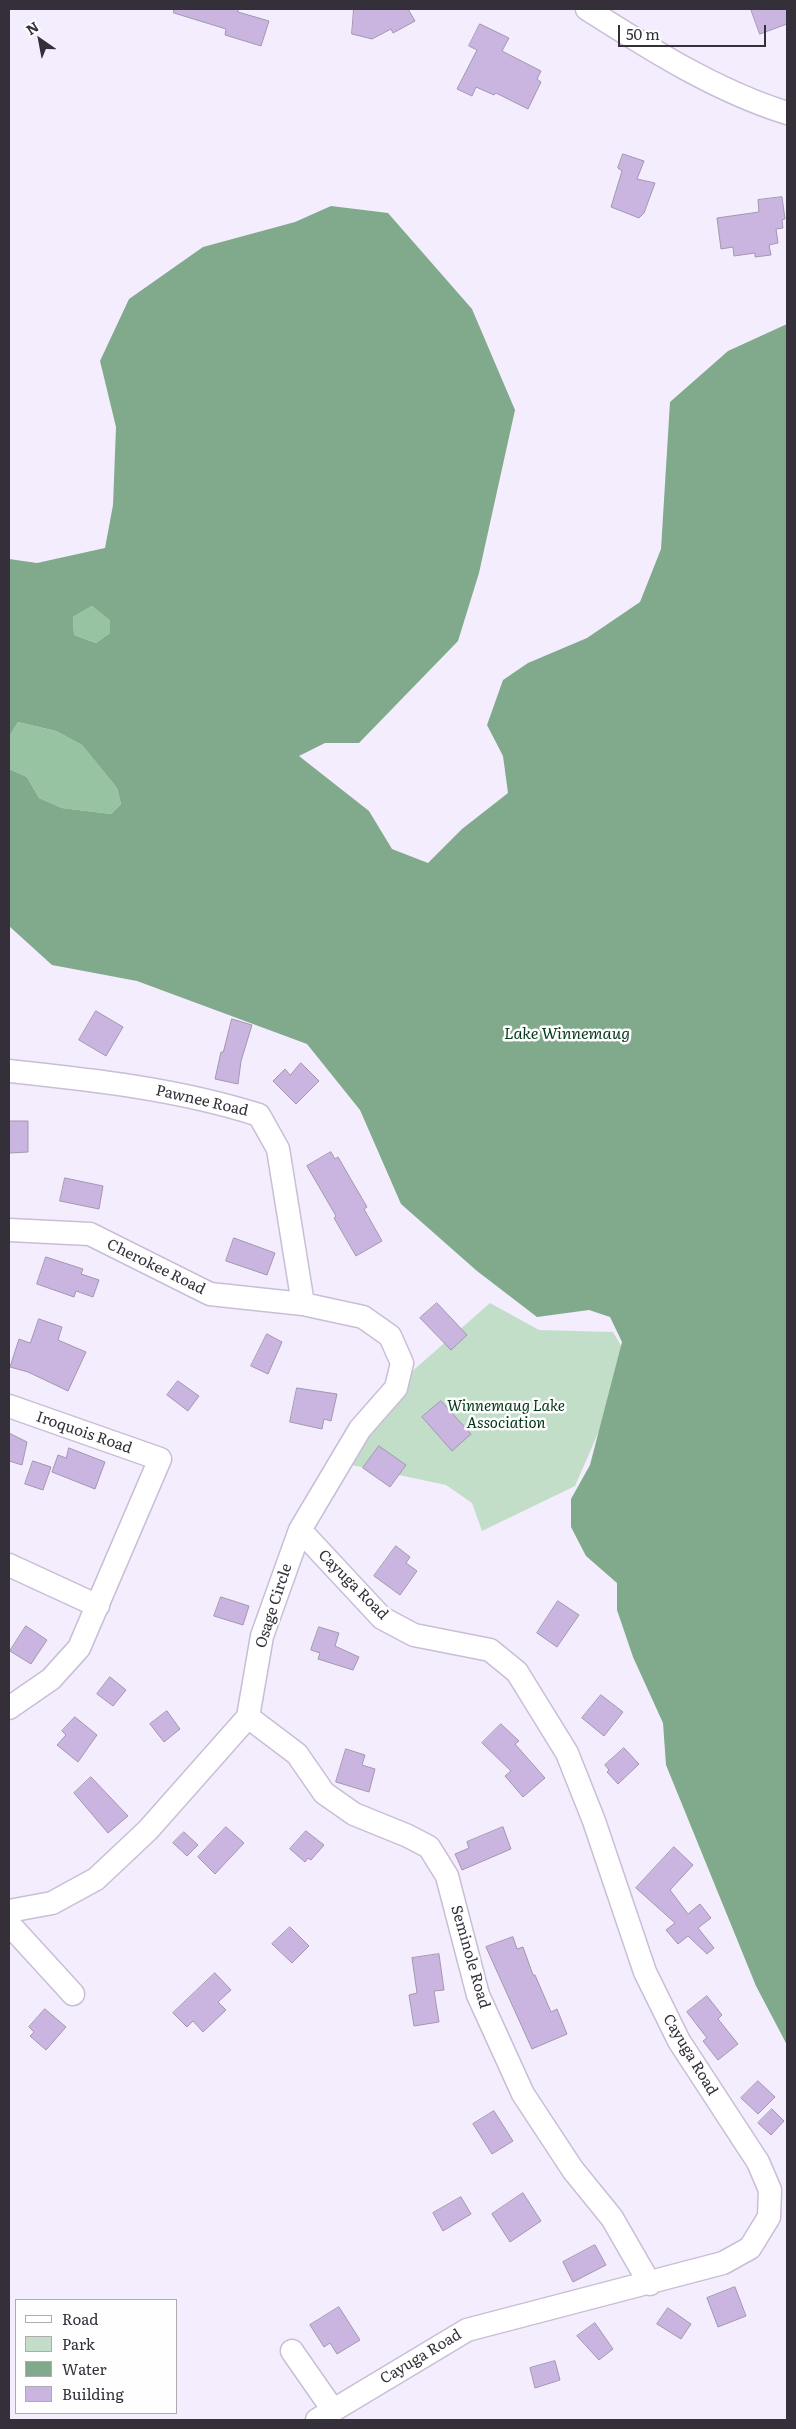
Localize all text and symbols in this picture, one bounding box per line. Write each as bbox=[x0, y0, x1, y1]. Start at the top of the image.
north arrow bbox=[15, 15, 65, 65]
scale bar bbox=[621, 15, 768, 47]
text: N bbox=[21, 16, 42, 39]
text: 50 m bbox=[626, 22, 660, 45]
water label: Lake Winnemaug bbox=[504, 1024, 630, 1044]
street label: Pawnee Road bbox=[154, 1082, 250, 1120]
street label: Cherokee Road bbox=[104, 1235, 208, 1299]
park label: Winnemaug Lake Association bbox=[447, 1398, 565, 1433]
street label: Iroquois Road bbox=[34, 1408, 134, 1458]
street label: Cayuga Road bbox=[314, 1546, 392, 1624]
street label: Osage Circle bbox=[252, 1562, 296, 1650]
street label: Seminole Road bbox=[447, 1903, 493, 2011]
street label: Cayuga Road bbox=[659, 2011, 721, 2099]
legend bbox=[15, 2299, 178, 2414]
text: Road bbox=[62, 2307, 98, 2330]
street label: Cayuga Road bbox=[377, 2326, 465, 2388]
text: Park bbox=[62, 2332, 95, 2355]
text: Water bbox=[62, 2357, 107, 2380]
text: Building bbox=[62, 2382, 124, 2405]

